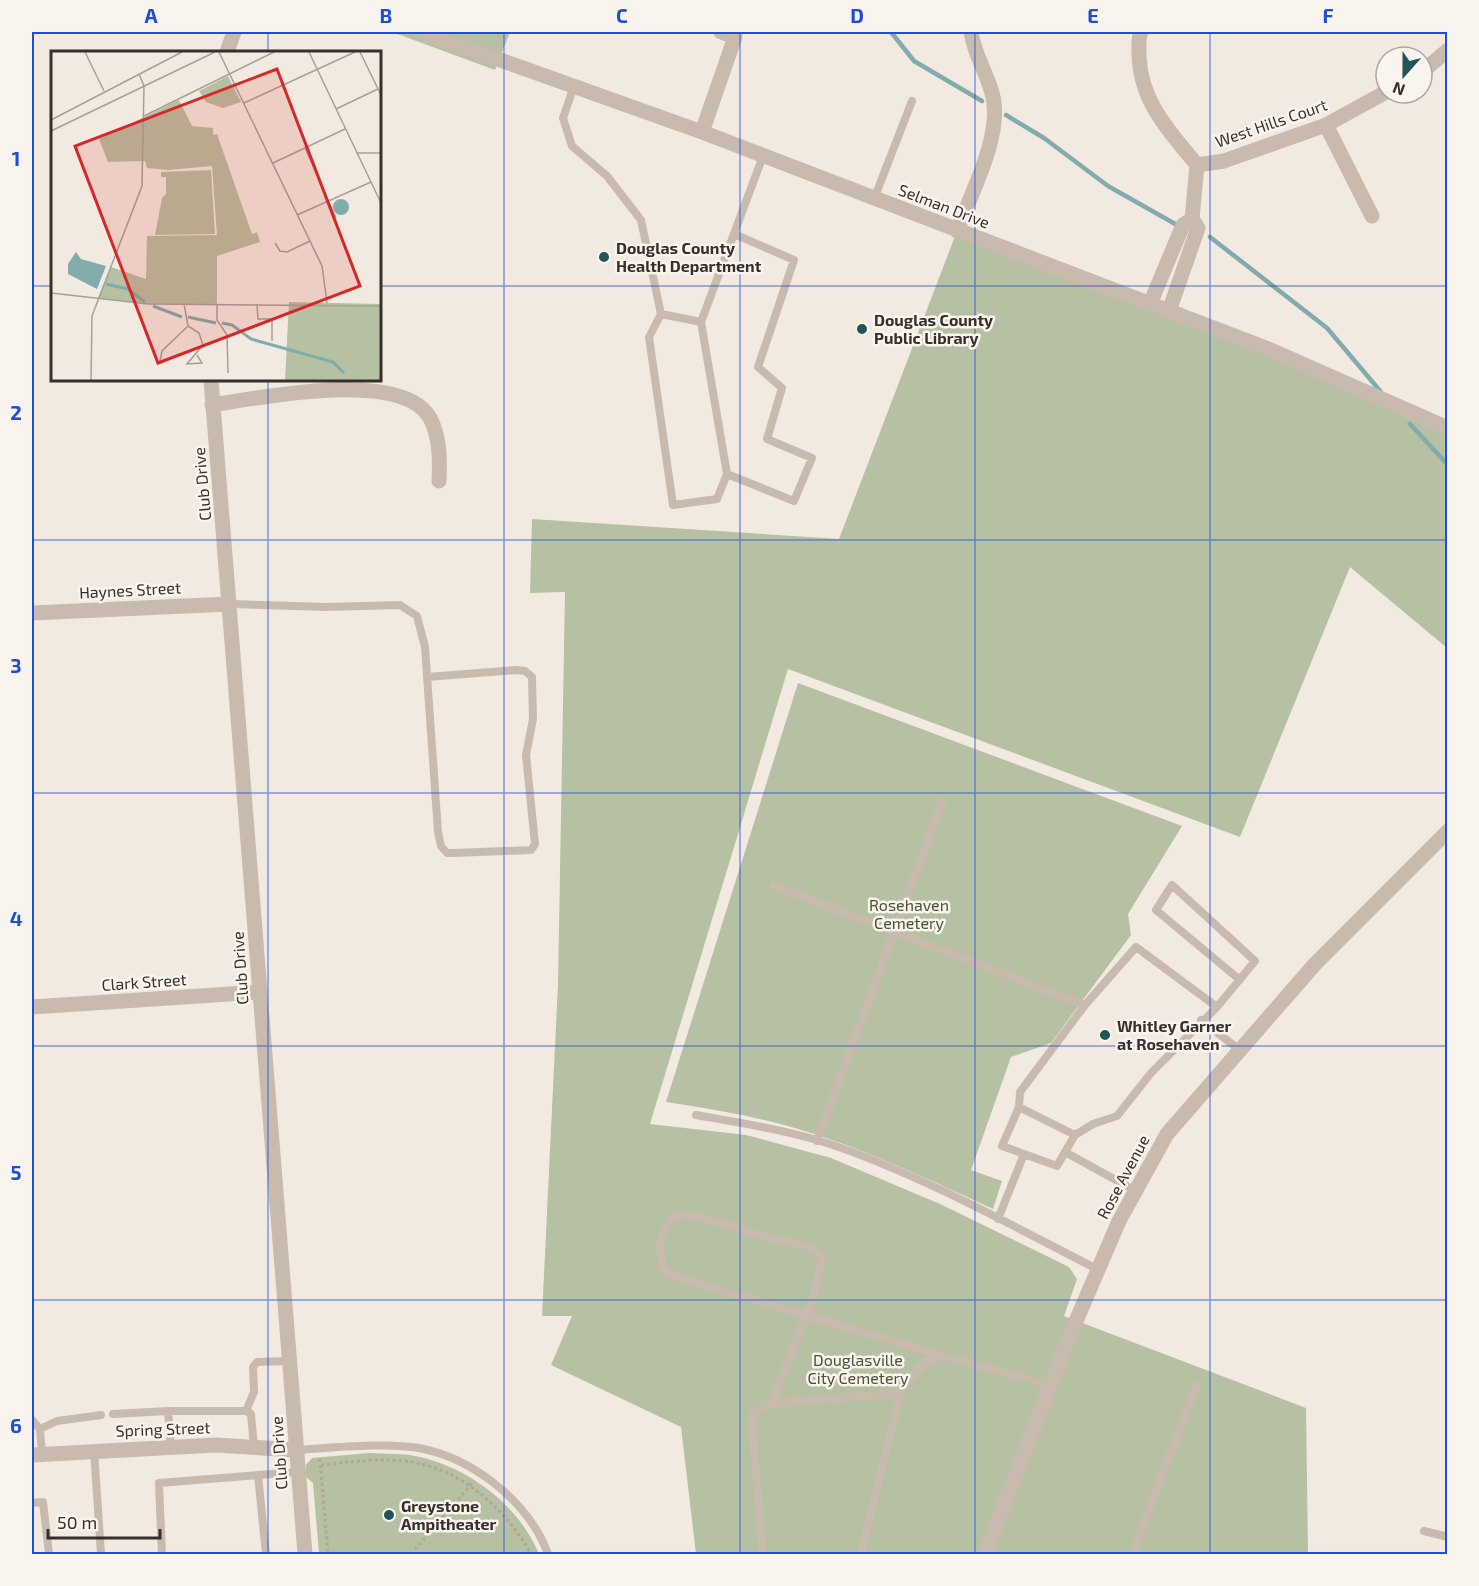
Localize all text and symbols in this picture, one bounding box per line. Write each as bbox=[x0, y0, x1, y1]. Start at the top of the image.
text: A bbox=[144, 3, 158, 27]
text: B bbox=[380, 3, 392, 27]
text: C bbox=[616, 3, 628, 27]
text: D bbox=[850, 3, 864, 27]
text: E bbox=[1087, 3, 1099, 27]
text: F bbox=[1322, 3, 1334, 27]
north arrow bbox=[1374, 45, 1434, 105]
inset map bbox=[51, 51, 381, 381]
text: N bbox=[1390, 79, 1407, 100]
street label: West Hills Court bbox=[1212, 95, 1329, 151]
text: 1 bbox=[12, 146, 20, 170]
street label: Selman Drive bbox=[896, 179, 992, 232]
place label: Douglas County Health Department bbox=[616, 238, 762, 275]
marker: Douglas County Health Department bbox=[597, 250, 611, 264]
place label: Douglas County Public Library bbox=[874, 310, 993, 348]
marker: Douglas County Public Library bbox=[855, 322, 869, 336]
text: 2 bbox=[10, 400, 22, 424]
street label: Club Drive bbox=[189, 447, 214, 522]
street label: Haynes Street bbox=[79, 577, 181, 602]
text: 3 bbox=[10, 653, 22, 677]
park label: Rosehaven Cemetery bbox=[869, 895, 949, 932]
text: 4 bbox=[10, 906, 23, 930]
street label: Club Drive bbox=[227, 931, 252, 1005]
street label: Clark Street bbox=[101, 969, 187, 994]
place label: Whitley Garner at Rosehaven bbox=[1117, 1016, 1232, 1053]
marker: Whitley Garner at Rosehaven bbox=[1098, 1028, 1112, 1042]
street label: Rose Avenue bbox=[1092, 1132, 1153, 1222]
text: 5 bbox=[10, 1160, 22, 1184]
park label: Douglasville City Cemetery bbox=[808, 1350, 909, 1387]
text: 6 bbox=[10, 1413, 22, 1437]
street label: Club Drive bbox=[266, 1416, 291, 1490]
street label: Spring Street bbox=[115, 1417, 211, 1440]
place label: Greystone Ampitheater bbox=[401, 1496, 496, 1533]
scale bar bbox=[48, 1502, 160, 1540]
marker: Greystone Ampitheater bbox=[382, 1508, 396, 1522]
text: 50 m bbox=[57, 1511, 97, 1533]

